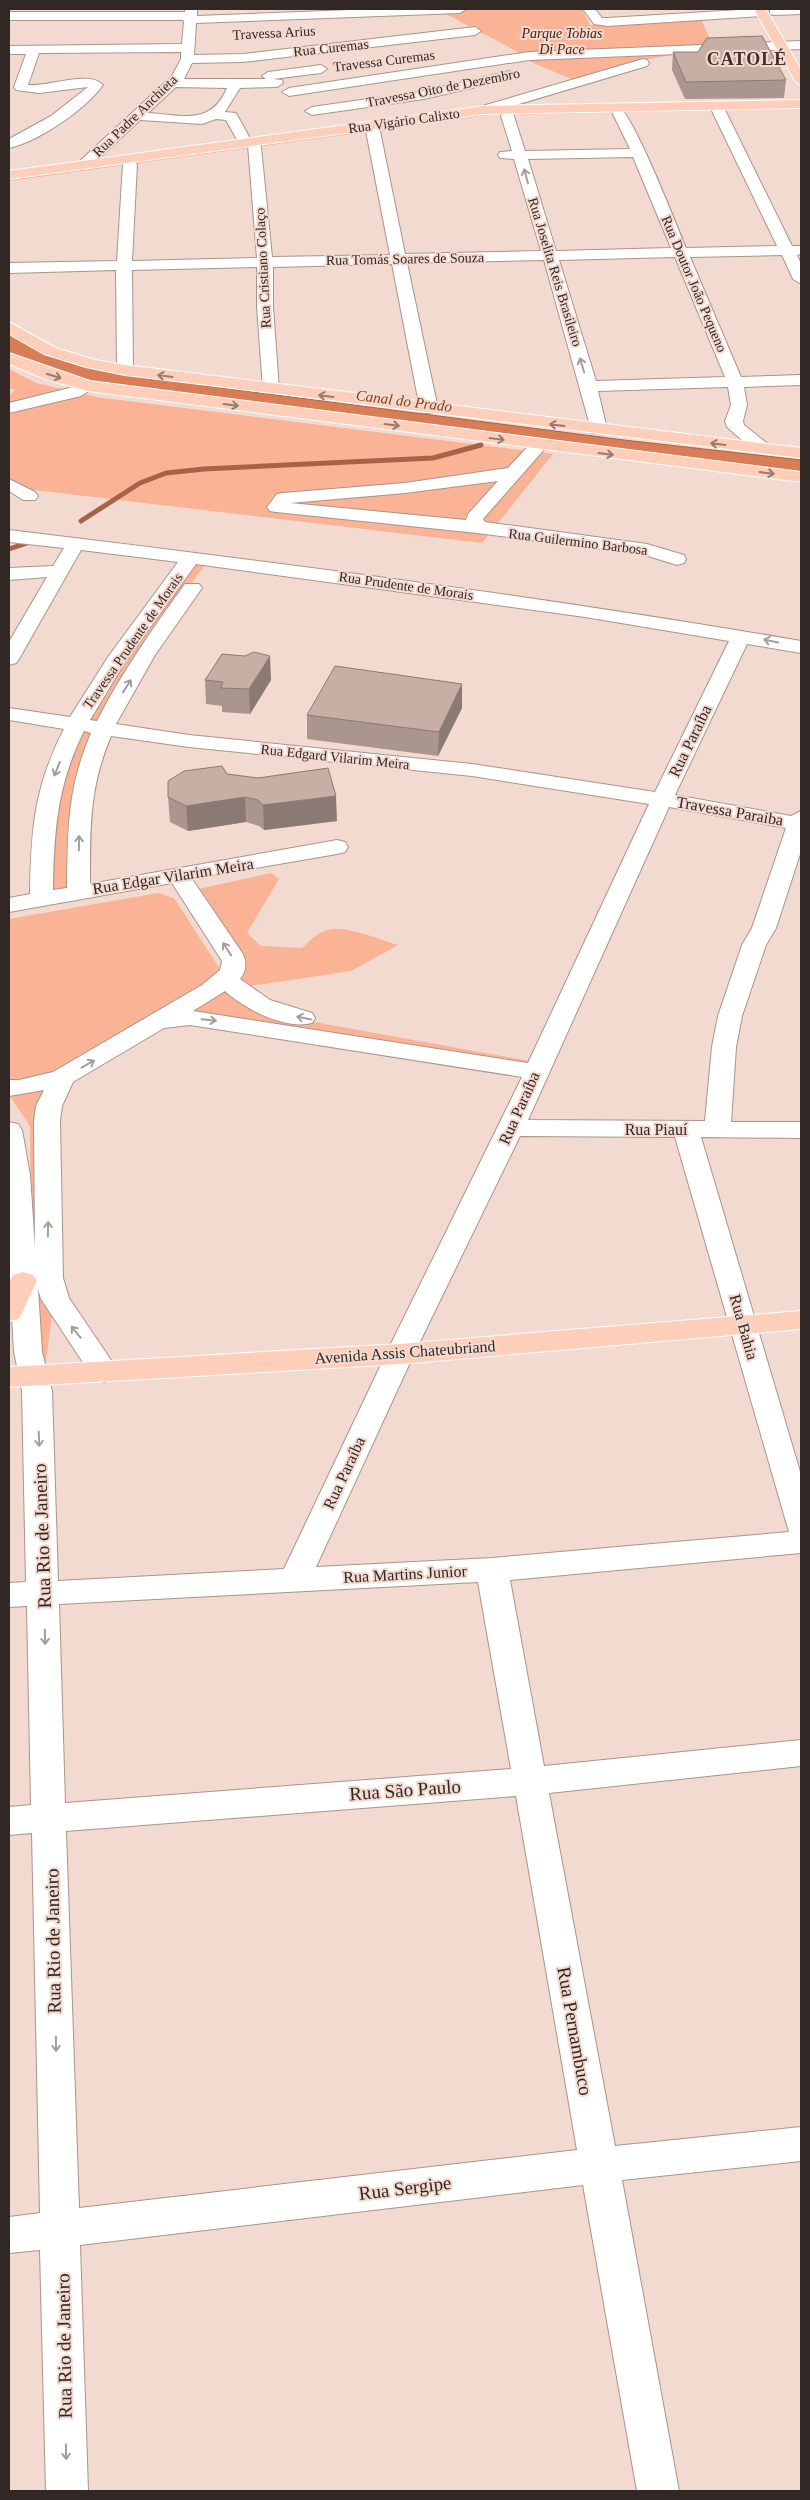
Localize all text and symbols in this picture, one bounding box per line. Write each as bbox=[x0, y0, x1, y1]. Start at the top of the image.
street label: Travessa Arius bbox=[232, 23, 316, 43]
park label: Parque Tobias Di Pace bbox=[520, 26, 603, 57]
street label: Rua Curemas bbox=[293, 37, 369, 59]
street label: Travessa Curemas bbox=[332, 47, 436, 75]
district label: CATOLÉ bbox=[707, 48, 787, 69]
street label: Travessa Oito de Dezembro bbox=[365, 66, 521, 110]
street label: Rua Padre Anchieta bbox=[90, 71, 181, 160]
street label: Rua Vigário Calixto bbox=[347, 106, 461, 136]
one-way arrow bbox=[521, 168, 531, 184]
street label: Rua Joselita Reis Brasileiro bbox=[525, 196, 585, 348]
street label: Rua Cristiano Colaço bbox=[252, 207, 274, 329]
street label: Rua Doutor João Pequeno bbox=[658, 214, 730, 354]
street label: Rua Tomás Soares de Souza bbox=[326, 250, 485, 268]
one-way arrow bbox=[577, 358, 587, 374]
one-way arrow bbox=[46, 371, 62, 381]
one-way arrow bbox=[157, 371, 173, 381]
water label: Canal do Prado bbox=[355, 387, 453, 415]
one-way arrow bbox=[318, 391, 334, 401]
one-way arrow bbox=[223, 400, 239, 410]
one-way arrow bbox=[384, 420, 400, 430]
one-way arrow bbox=[549, 420, 565, 430]
one-way arrow bbox=[489, 434, 505, 444]
one-way arrow bbox=[710, 439, 726, 449]
one-way arrow bbox=[597, 449, 613, 459]
one-way arrow bbox=[759, 468, 775, 478]
street label: Rua Guilermino Barbosa bbox=[508, 526, 649, 558]
street label: Rua Prudente de Morais bbox=[338, 569, 474, 603]
street label: Travessa Prudente de Morais bbox=[80, 570, 186, 712]
one-way arrow bbox=[763, 636, 779, 646]
one-way arrow bbox=[122, 679, 133, 693]
street label: Rua Paraíba bbox=[665, 702, 715, 780]
street label: Rua Edgard Vilarim Meira bbox=[260, 742, 411, 772]
one-way arrow bbox=[52, 761, 61, 776]
street label: Travessa Paraiba bbox=[675, 793, 785, 829]
one-way arrow bbox=[74, 835, 84, 852]
street label: Rua Edgar Vilarim Meira bbox=[91, 855, 255, 898]
one-way arrow bbox=[222, 942, 232, 956]
one-way arrow bbox=[296, 1012, 312, 1022]
one-way arrow bbox=[200, 1015, 216, 1025]
one-way arrow bbox=[80, 1058, 94, 1068]
street label: Rua Paraíba bbox=[495, 1069, 543, 1147]
street label: Rua Piauí bbox=[625, 1121, 688, 1138]
one-way arrow bbox=[44, 1222, 53, 1238]
street label: Rua Bahia bbox=[727, 1292, 761, 1362]
one-way arrow bbox=[71, 1326, 82, 1339]
street label: Avenida Assis Chateubriand bbox=[314, 1337, 496, 1367]
one-way arrow bbox=[34, 1431, 44, 1447]
street label: Rua Paraíba bbox=[320, 1434, 368, 1512]
street label: Rua Rio de Janeiro bbox=[29, 1463, 55, 1609]
street label: Rua Martins Junior bbox=[343, 1562, 468, 1586]
one-way arrow bbox=[41, 1629, 50, 1645]
street label: Rua São Paulo bbox=[348, 1776, 462, 1804]
street label: Rua Rio de Janeiro bbox=[41, 1868, 65, 2014]
street label: Rua Pernambuco bbox=[553, 1965, 597, 2097]
one-way arrow bbox=[51, 2036, 61, 2052]
street label: Rua Sergipe bbox=[358, 2172, 452, 2204]
street label: Rua Rio de Janeiro bbox=[52, 2273, 76, 2419]
one-way arrow bbox=[62, 2443, 71, 2459]

